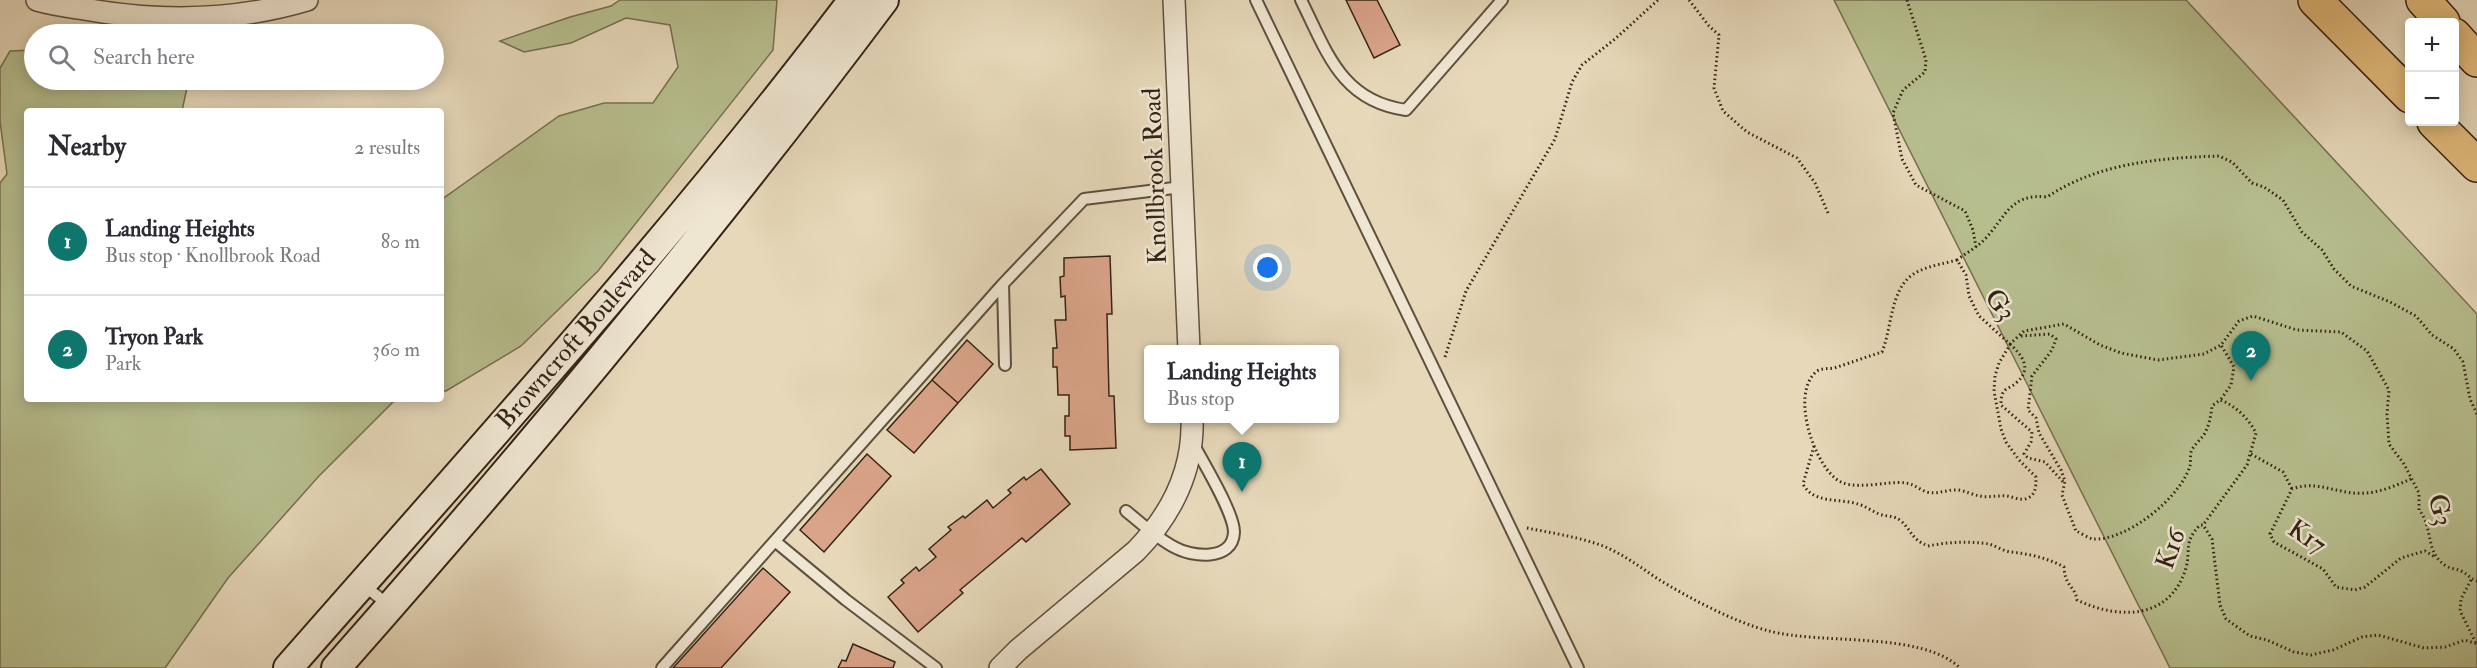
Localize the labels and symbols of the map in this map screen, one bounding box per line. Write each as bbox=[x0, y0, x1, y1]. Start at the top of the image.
street label: Knollbrook Road bbox=[1136, 87, 1174, 265]
street label: Browncroft Boulevard bbox=[489, 242, 663, 435]
your location bbox=[1253, 253, 1282, 282]
street label: G3 bbox=[1978, 283, 2022, 327]
pin: 2 bbox=[2232, 332, 2270, 381]
pin: 1 bbox=[1222, 442, 1262, 492]
street label: G3 bbox=[2421, 491, 2459, 529]
street label: K17 bbox=[2282, 513, 2332, 561]
street label: K16 bbox=[2149, 523, 2194, 573]

